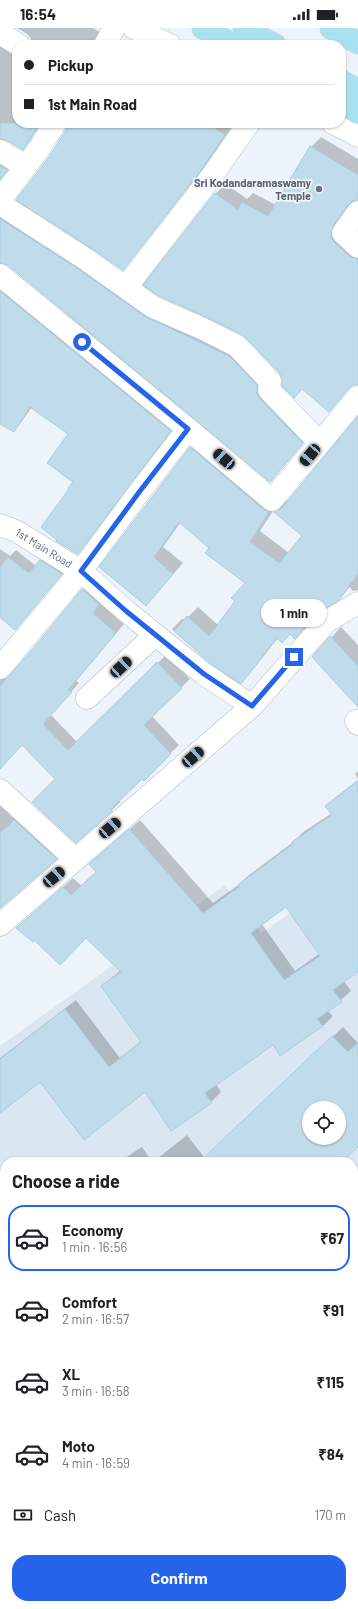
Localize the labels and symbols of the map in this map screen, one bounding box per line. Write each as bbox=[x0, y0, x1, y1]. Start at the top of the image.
place label: Sri Kodandaramaswamy Temple bbox=[194, 176, 311, 202]
marker: Sri Kodandaramaswamy Temple bbox=[314, 184, 324, 194]
route start bbox=[73, 333, 91, 351]
car bbox=[298, 442, 322, 468]
car bbox=[211, 447, 237, 471]
street label: 1st Main Road bbox=[14, 525, 75, 570]
callout: 1 min bbox=[261, 599, 327, 627]
route end bbox=[285, 648, 303, 666]
car bbox=[108, 654, 134, 680]
car bbox=[180, 745, 206, 769]
car bbox=[97, 816, 123, 840]
car bbox=[41, 865, 67, 889]

